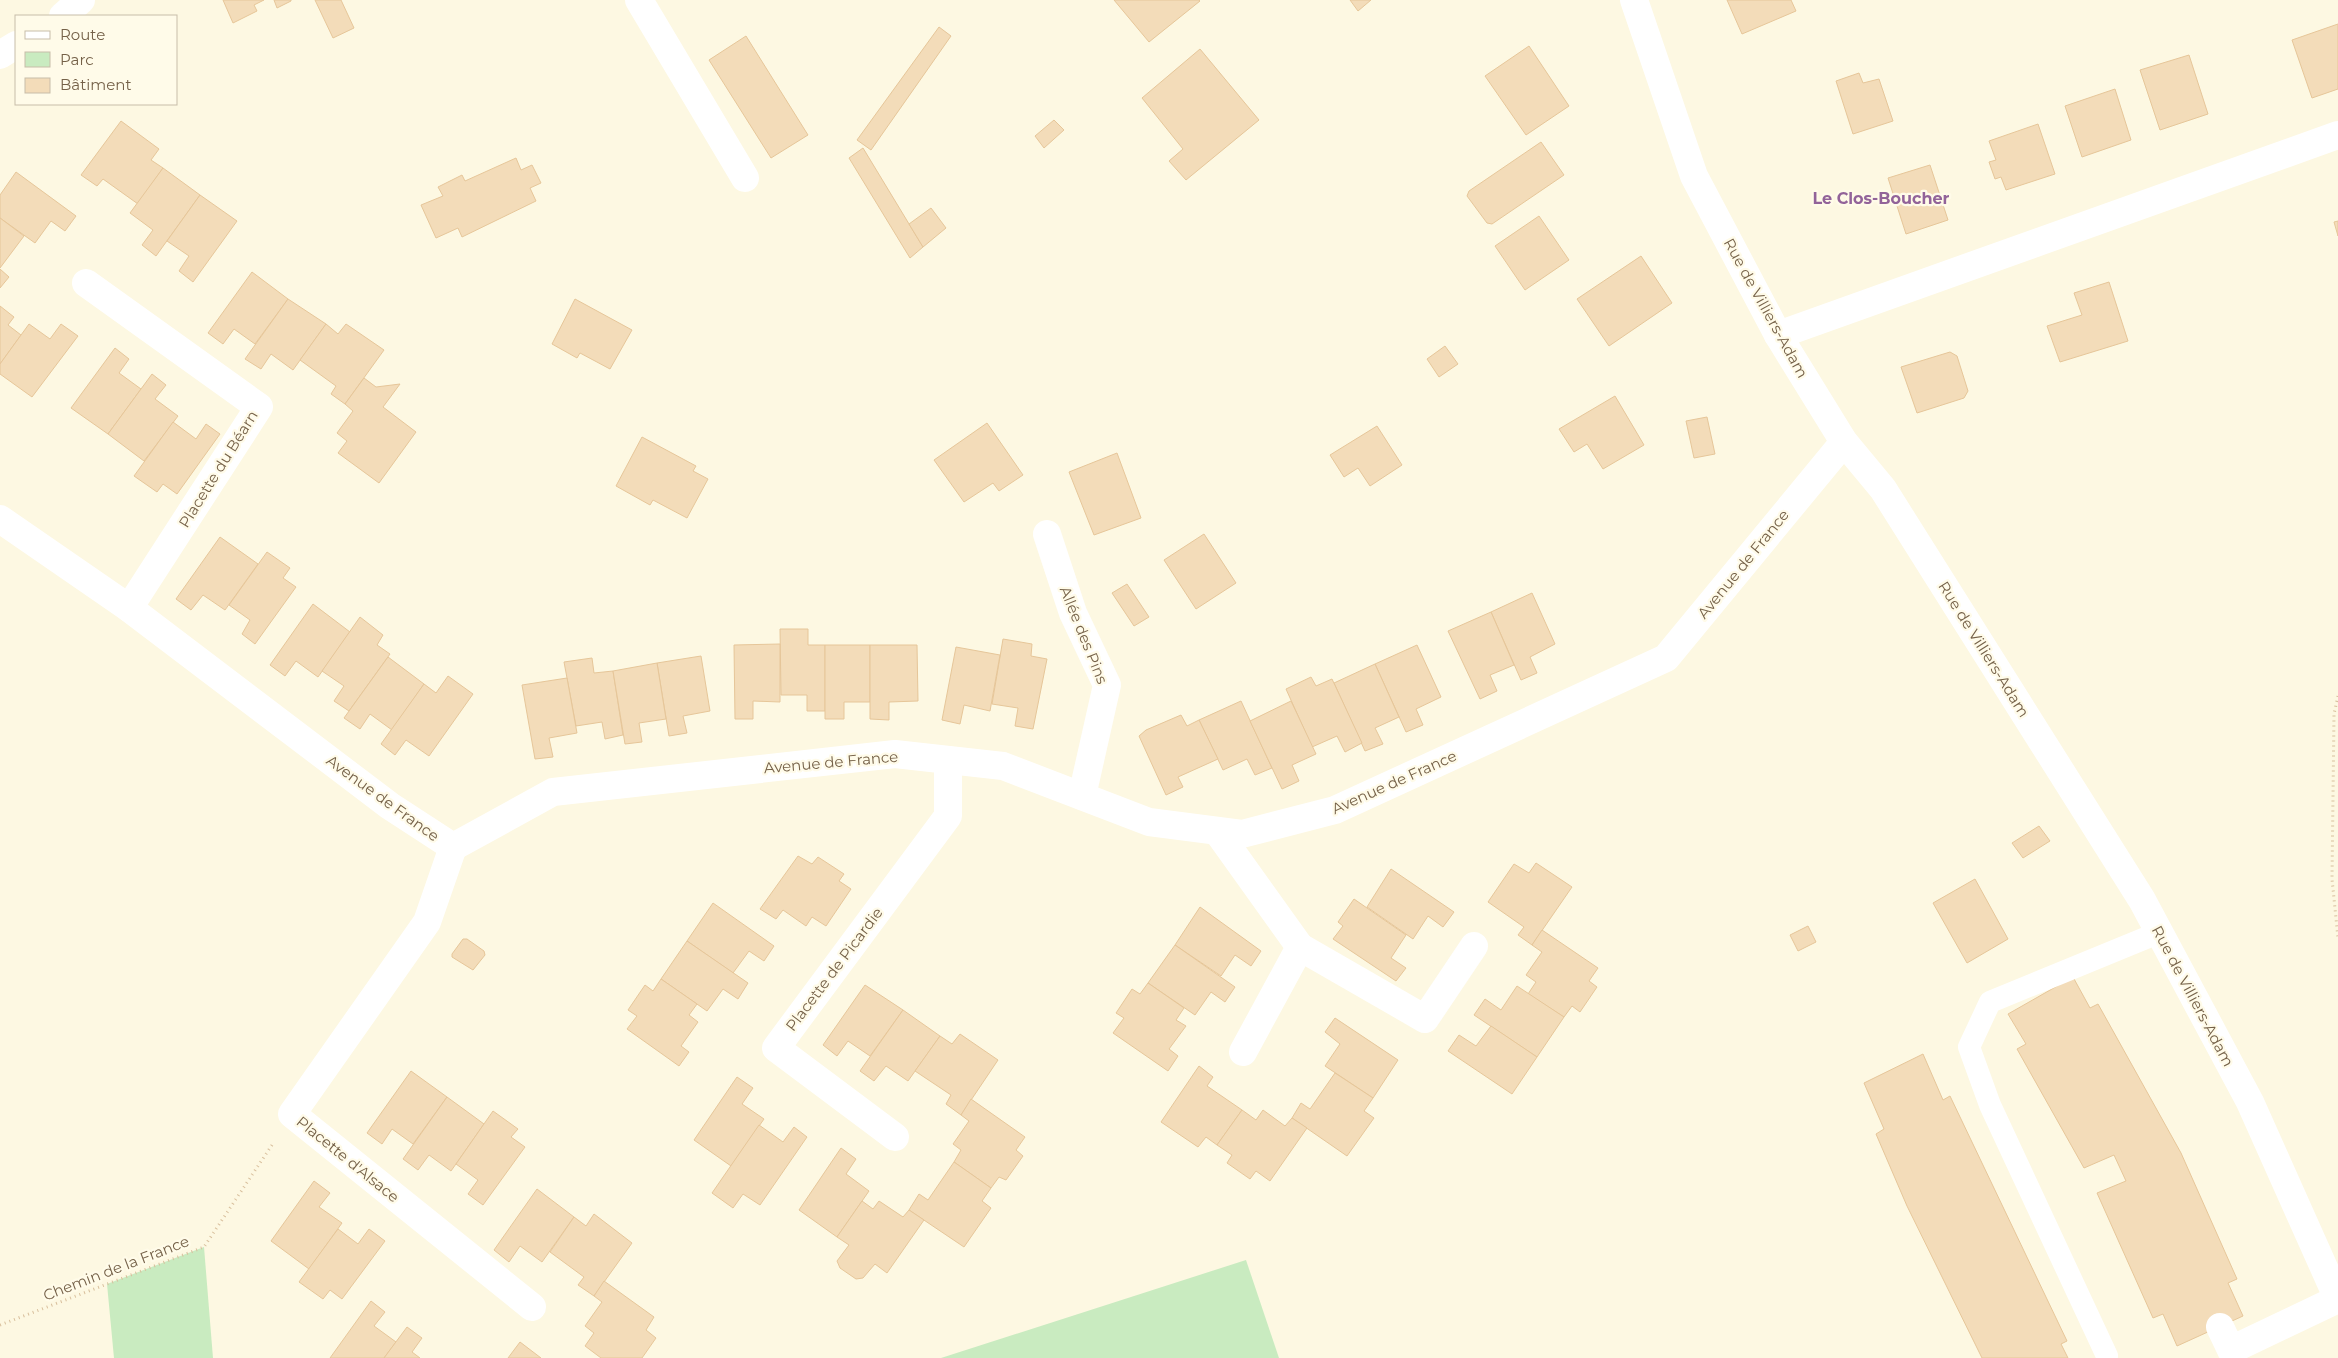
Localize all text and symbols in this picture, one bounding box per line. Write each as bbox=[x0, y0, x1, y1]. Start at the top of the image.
legend bbox=[15, 15, 178, 105]
text: Route bbox=[60, 25, 105, 44]
text: Parc bbox=[60, 50, 94, 69]
text: Bâtiment bbox=[60, 75, 132, 94]
district label: Le Clos-Boucher bbox=[1812, 189, 1950, 208]
street label: Rue de Villiers-Adam bbox=[1720, 235, 1812, 381]
street label: Placette du Béarn bbox=[174, 407, 262, 531]
street label: Avenue de France bbox=[1693, 506, 1793, 622]
street label: Rue de Villiers-Adam bbox=[1934, 577, 2034, 721]
street label: Allée des Pins bbox=[1056, 583, 1112, 687]
street label: Avenue de France bbox=[1329, 746, 1459, 818]
street label: Avenue de France bbox=[763, 747, 899, 777]
street label: Avenue de France bbox=[323, 751, 443, 845]
street label: Placette de Picardie bbox=[781, 903, 887, 1035]
street label: Rue de Villiers-Adam bbox=[2148, 922, 2238, 1070]
street label: Placette d'Alsace bbox=[293, 1112, 403, 1206]
street label: Chemin de la France bbox=[40, 1231, 192, 1305]

